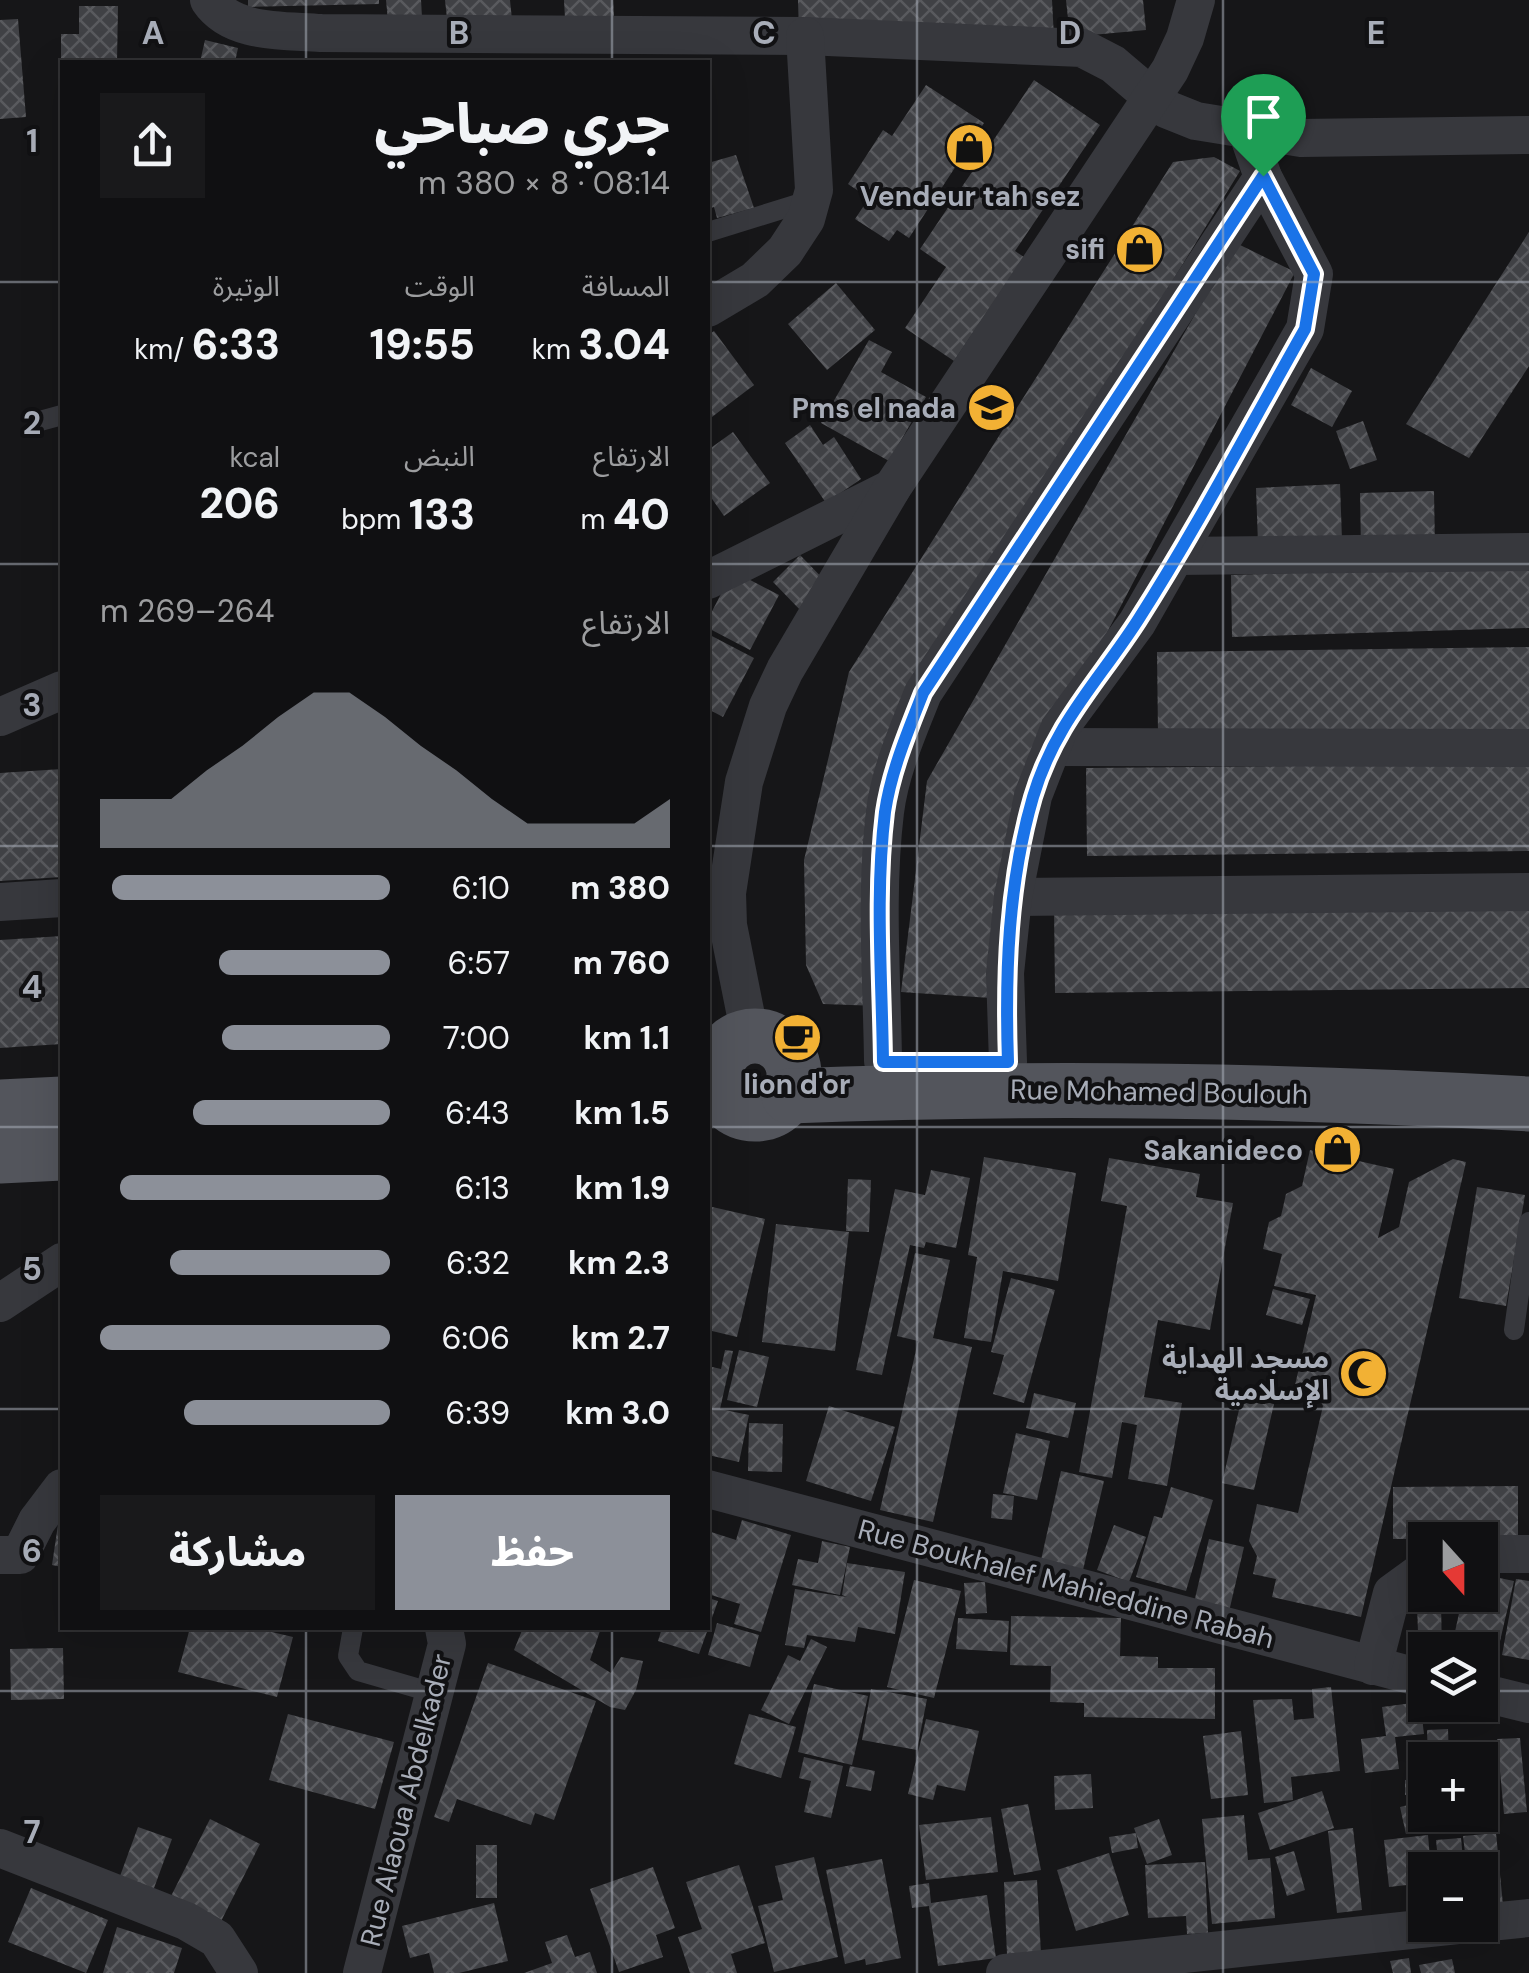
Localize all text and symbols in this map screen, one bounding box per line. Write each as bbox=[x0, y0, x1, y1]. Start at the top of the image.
text: A bbox=[142, 12, 164, 54]
text: B bbox=[449, 12, 469, 54]
text: C bbox=[752, 12, 776, 54]
text: D bbox=[1059, 12, 1081, 54]
text: E bbox=[1367, 12, 1385, 54]
pin bbox=[1221, 74, 1306, 177]
text: جري صباحي bbox=[374, 88, 670, 160]
icon: arrive bbox=[1236, 89, 1291, 144]
button: share bbox=[100, 93, 205, 198]
text: 1 bbox=[26, 120, 38, 162]
shop icon: Vendeur tah sez bbox=[944, 122, 996, 174]
text: 08:14 · 8 × 380 m bbox=[418, 162, 670, 204]
place label: Vendeur tah sez bbox=[860, 178, 1080, 215]
shop icon: sifi bbox=[1114, 223, 1166, 275]
place label: sifi bbox=[1065, 231, 1105, 268]
text: الوتيرة bbox=[213, 268, 280, 305]
text: الوقت bbox=[405, 268, 475, 305]
text: المسافة bbox=[582, 268, 670, 305]
text: 6:33 bbox=[192, 317, 280, 372]
text: 19:55 bbox=[370, 317, 475, 372]
text: 3.04 bbox=[578, 317, 670, 372]
text: /km bbox=[134, 331, 192, 368]
text: km bbox=[532, 331, 578, 368]
school or university icon: Pms el nada bbox=[965, 382, 1017, 434]
place label: Pms el nada bbox=[792, 390, 956, 427]
text: 2 bbox=[23, 402, 41, 444]
text: النبض bbox=[404, 438, 475, 475]
text: الارتفاع bbox=[593, 438, 670, 475]
text: kcal bbox=[229, 439, 280, 476]
text: 206 bbox=[200, 476, 280, 531]
text: 133 bbox=[409, 487, 475, 542]
text: 40 bbox=[613, 487, 670, 542]
text: bpm bbox=[341, 501, 409, 538]
text: m bbox=[580, 501, 613, 538]
text: 264–269 m bbox=[100, 590, 274, 632]
text: الارتفاع bbox=[582, 602, 670, 644]
text: 3 bbox=[22, 684, 42, 726]
text: 6:10 bbox=[452, 867, 510, 909]
text: 380 m bbox=[570, 867, 670, 909]
text: 6:57 bbox=[447, 942, 510, 984]
text: 760 m bbox=[573, 942, 670, 984]
text: 4 bbox=[22, 966, 42, 1008]
cafe icon: lion d'or bbox=[771, 1011, 823, 1063]
text: 7:00 bbox=[443, 1017, 510, 1059]
text: 1.1 km bbox=[584, 1017, 670, 1059]
place label: lion d'or bbox=[744, 1066, 851, 1103]
street label: Rue Mohamed Boulouh bbox=[1010, 1071, 1308, 1113]
text: 6:43 bbox=[445, 1092, 510, 1134]
text: 1.5 km bbox=[574, 1092, 670, 1134]
shop icon: Sakanideco bbox=[1312, 1124, 1364, 1176]
place label: Sakanideco bbox=[1143, 1132, 1303, 1169]
text: 6:13 bbox=[455, 1167, 510, 1209]
text: 1.9 km bbox=[575, 1167, 670, 1209]
text: 6:32 bbox=[446, 1242, 510, 1284]
text: 2.3 km bbox=[568, 1242, 670, 1284]
text: 5 bbox=[22, 1248, 42, 1290]
text: 6:06 bbox=[441, 1317, 510, 1359]
text: 2.7 km bbox=[571, 1317, 670, 1359]
place label: مسجد الهداية الإسلامية bbox=[1162, 1340, 1329, 1409]
mosque icon: مسجد الهداية الإسلامية bbox=[1338, 1348, 1390, 1400]
text: 6:39 bbox=[445, 1392, 510, 1434]
text: 3.0 km bbox=[565, 1392, 670, 1434]
button: مشاركة bbox=[100, 1495, 375, 1610]
button: حفظ bbox=[395, 1495, 670, 1610]
street label: Rue Boukhalef Mahieddine Rabah bbox=[854, 1511, 1278, 1657]
north arrow bbox=[1408, 1522, 1498, 1612]
map controls bbox=[1408, 1522, 1498, 1942]
text: 6 bbox=[22, 1530, 42, 1572]
button: layers bbox=[1408, 1632, 1498, 1722]
street label: Rue Alaoua Abdelkader bbox=[352, 1650, 460, 1950]
button: + bbox=[1408, 1742, 1498, 1832]
text: 7 bbox=[23, 1811, 41, 1853]
button: − bbox=[1408, 1852, 1498, 1942]

